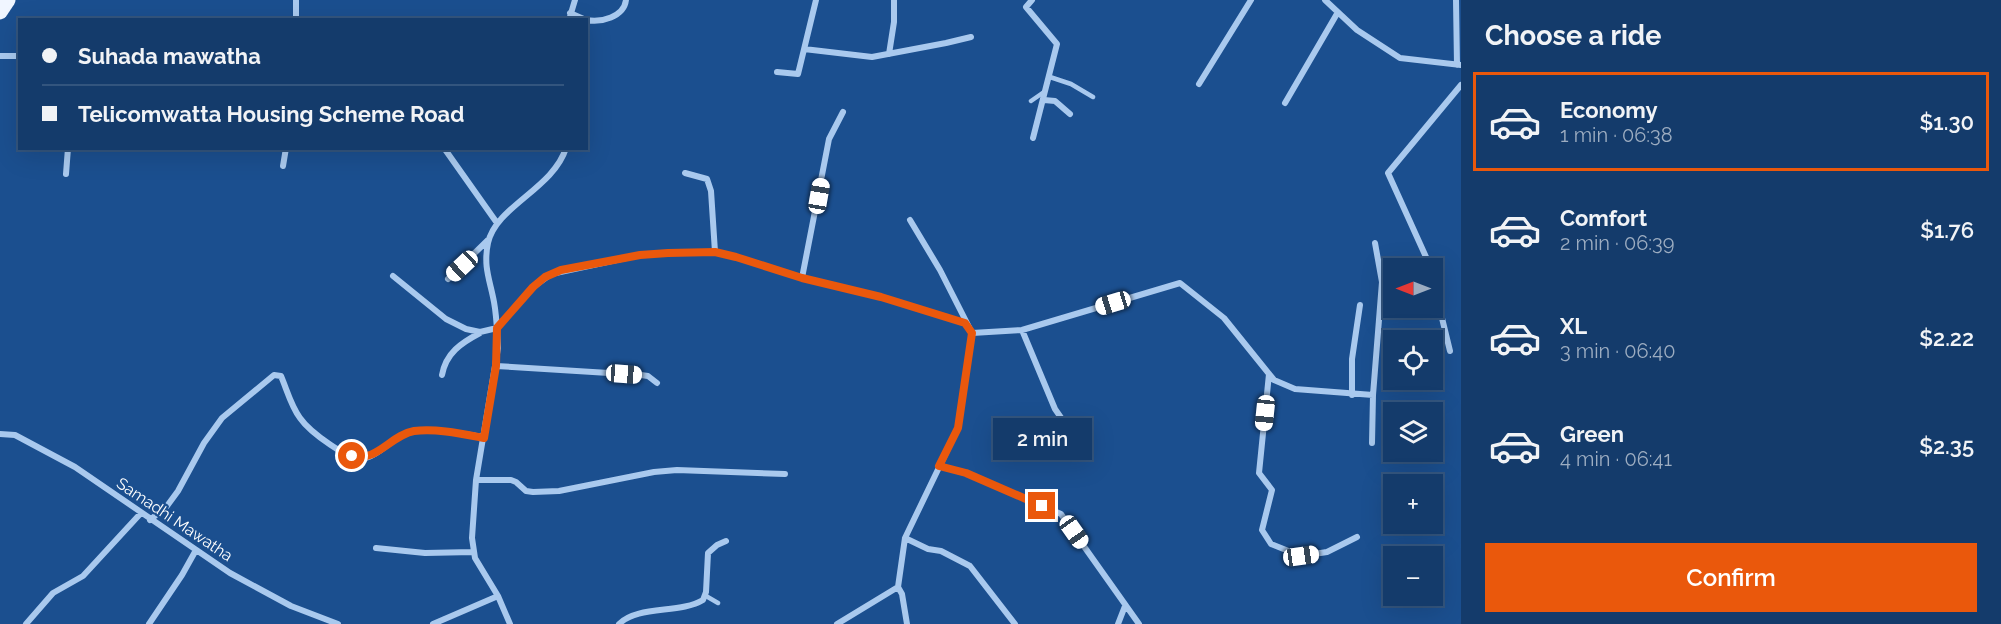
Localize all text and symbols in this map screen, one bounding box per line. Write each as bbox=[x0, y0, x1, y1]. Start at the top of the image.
text: Choose a ride bbox=[1485, 20, 1661, 51]
text: Suhada mawatha bbox=[78, 43, 261, 69]
icon: car bbox=[1488, 95, 1542, 149]
text: Economy bbox=[1560, 97, 1658, 123]
text: Telicomwatta Housing Scheme Road bbox=[78, 101, 464, 127]
text: $1.30 bbox=[1920, 109, 1974, 135]
text: 1 min · 06:38 bbox=[1560, 123, 1673, 147]
car bbox=[807, 177, 831, 215]
icon: car bbox=[1488, 203, 1542, 257]
text: Comfort bbox=[1560, 205, 1647, 231]
text: $1.76 bbox=[1920, 217, 1974, 243]
text: 2 min · 06:39 bbox=[1560, 231, 1674, 255]
car bbox=[443, 247, 481, 285]
north arrow bbox=[1383, 258, 1443, 318]
map controls bbox=[1383, 258, 1443, 606]
car bbox=[1093, 289, 1133, 317]
icon: car bbox=[1488, 311, 1542, 365]
text: XL bbox=[1560, 313, 1587, 339]
text: $2.22 bbox=[1919, 325, 1974, 351]
button: locate bbox=[1383, 330, 1443, 390]
text: 3 min · 06:40 bbox=[1560, 339, 1675, 363]
car bbox=[605, 364, 643, 384]
car bbox=[1254, 394, 1276, 432]
button: layers bbox=[1383, 402, 1443, 462]
callout: 2 min bbox=[992, 419, 1092, 461]
icon: car bbox=[1488, 419, 1542, 473]
text: Green bbox=[1560, 421, 1624, 447]
text: 2 min bbox=[1017, 427, 1068, 451]
text: $2.35 bbox=[1919, 433, 1974, 459]
route start bbox=[338, 442, 365, 469]
text: 4 min · 06:41 bbox=[1560, 447, 1672, 471]
street label: Samadhi Mawatha bbox=[113, 474, 236, 565]
button: + bbox=[1383, 474, 1443, 534]
route end bbox=[1028, 492, 1055, 519]
car bbox=[1056, 512, 1092, 552]
button: Confirm bbox=[1485, 543, 1977, 612]
car bbox=[1282, 545, 1320, 567]
button: − bbox=[1383, 546, 1443, 606]

